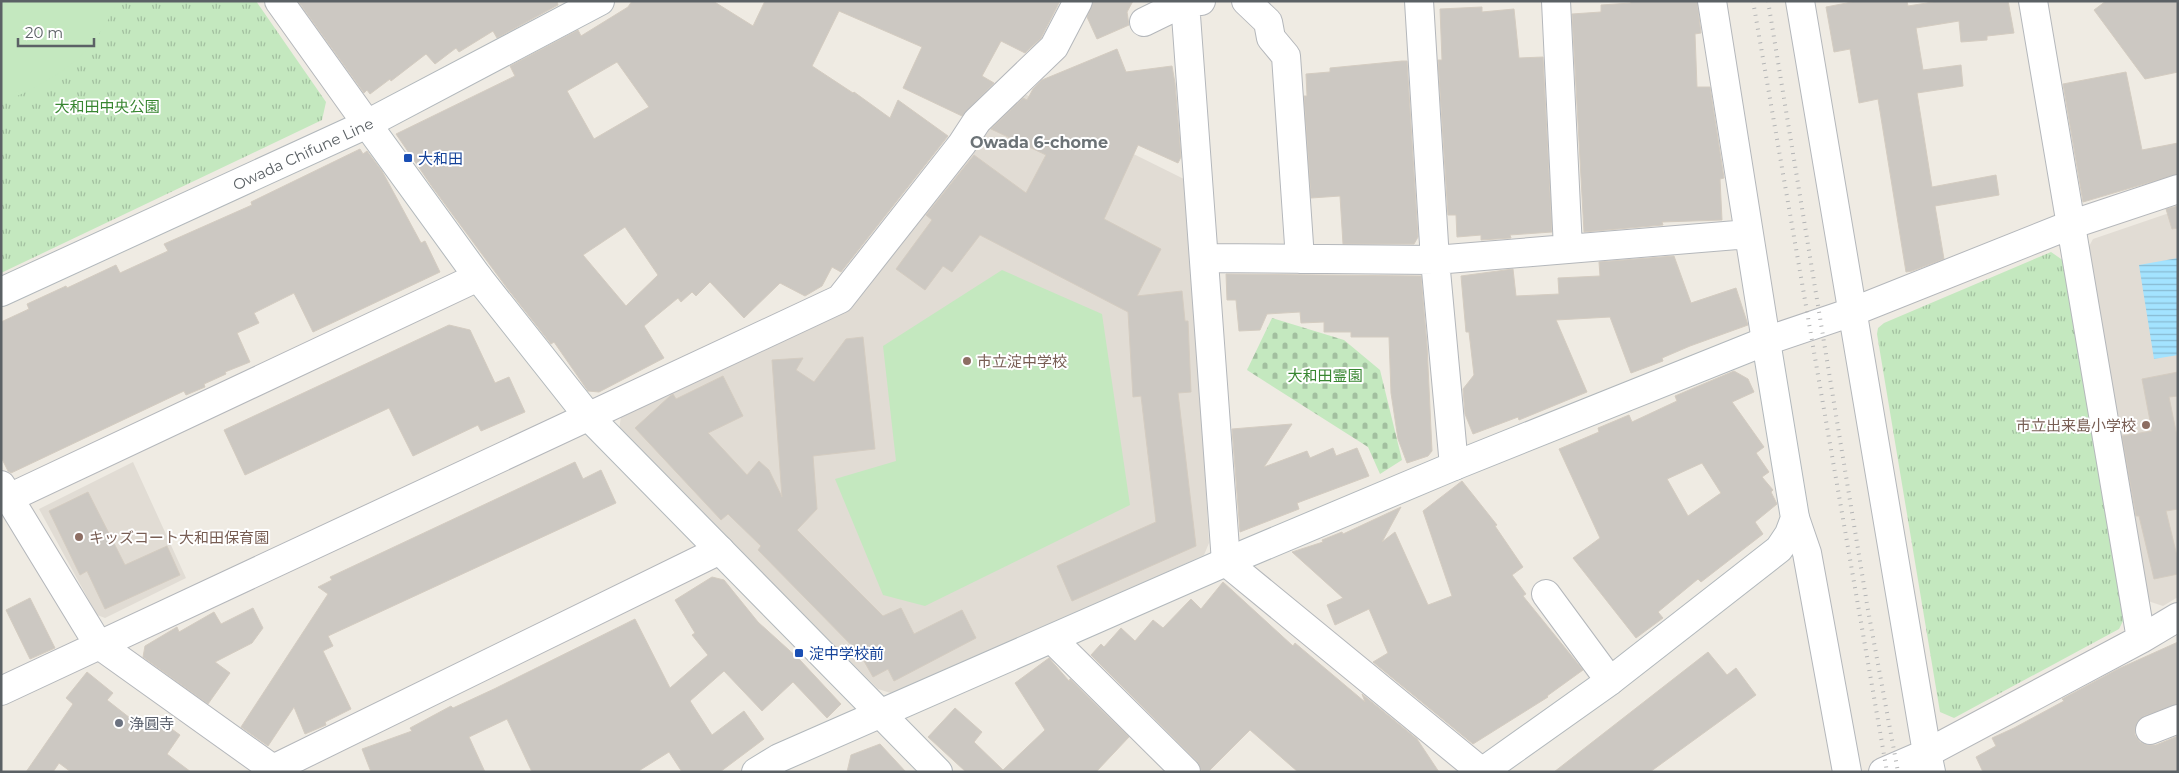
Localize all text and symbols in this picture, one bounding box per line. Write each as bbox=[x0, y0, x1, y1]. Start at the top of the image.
scale bar bbox=[18, 15, 94, 47]
text: 20 m bbox=[25, 23, 63, 42]
park label: 大和田中央公園 bbox=[54, 97, 160, 116]
street label: Owada Chifune Line bbox=[229, 113, 376, 194]
district label: Owada 6-chome bbox=[970, 133, 1108, 152]
place label: 大和田 bbox=[418, 149, 463, 168]
marker: 大和田 bbox=[402, 152, 414, 164]
place label: 市立淀中学校 bbox=[977, 352, 1067, 371]
marker: 市立淀中学校 bbox=[961, 355, 973, 367]
park label: 大和田霊園 bbox=[1287, 366, 1363, 385]
place label: 市立出来島小学校 bbox=[2016, 416, 2136, 435]
marker: 市立出来島小学校 bbox=[2140, 419, 2152, 431]
place label: キッズコート大和田保育園 bbox=[89, 528, 269, 547]
marker: キッズコート大和田保育園 bbox=[73, 531, 85, 543]
place label: 淀中学校前 bbox=[809, 644, 884, 663]
marker: 淀中学校前 bbox=[793, 647, 805, 659]
place label: 浄圓寺 bbox=[129, 714, 174, 733]
marker: 浄圓寺 bbox=[113, 717, 125, 729]

